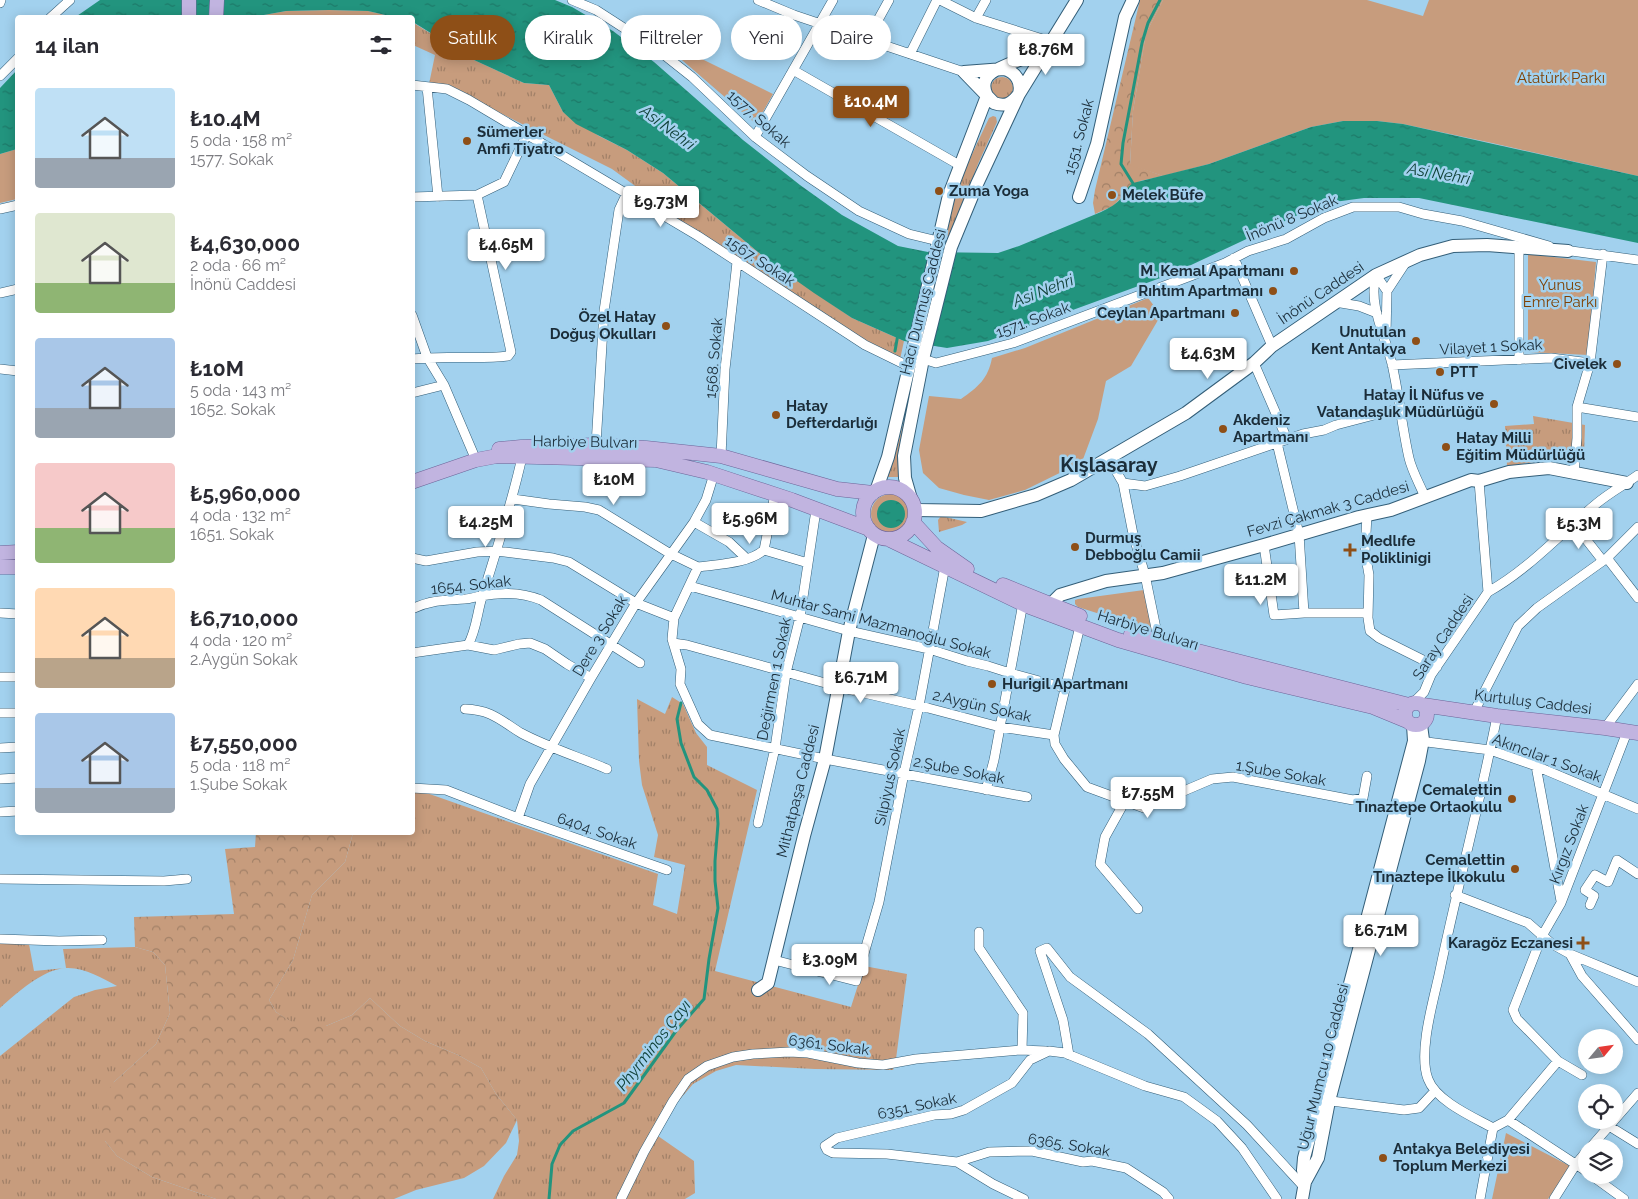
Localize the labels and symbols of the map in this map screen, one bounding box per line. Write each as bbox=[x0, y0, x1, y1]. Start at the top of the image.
pin: ₺8.76M bbox=[1005, 34, 1087, 76]
park label: Atatürk Parkı bbox=[1517, 69, 1605, 87]
pin: ₺10.4M bbox=[830, 86, 912, 128]
street label: 1577. Sokak bbox=[724, 87, 795, 152]
street label: 1551. Sokak bbox=[1060, 97, 1098, 177]
water label: Asi Nehri bbox=[636, 100, 699, 154]
place label: Sümerler Amfi Tiyatro bbox=[477, 123, 564, 158]
marker: Sümerler Amfi Tiyatro bbox=[461, 135, 473, 147]
water label: Asi Nehri bbox=[1405, 158, 1472, 188]
place label: Zuma Yoga bbox=[949, 182, 1029, 200]
marker: Zuma Yoga bbox=[933, 185, 945, 197]
pin: ₺9.73M bbox=[620, 186, 702, 228]
place label: Melek Büfe bbox=[1122, 186, 1203, 204]
marker: Melek Büfe bbox=[1106, 189, 1118, 201]
street label: İnönü 8 Sokak bbox=[1243, 190, 1341, 245]
street label: Hacı Durmuş Caddesi bbox=[896, 227, 950, 377]
pin: ₺4.65M bbox=[465, 228, 547, 271]
street label: 1567. Sokak bbox=[722, 232, 798, 290]
street label: İnönü Caddesi bbox=[1274, 257, 1367, 328]
place label: M. Kemal Apartmanı bbox=[1140, 262, 1284, 280]
marker: M. Kemal Apartmanı bbox=[1288, 265, 1300, 277]
water label: Asi Nehri bbox=[1009, 270, 1077, 311]
park label: Yunus Emre Parkı bbox=[1523, 276, 1597, 311]
place label: Rıhtım Apartmanı bbox=[1138, 282, 1263, 300]
marker: Rıhtım Apartmanı bbox=[1267, 285, 1279, 297]
street label: 1571. Sokak bbox=[993, 298, 1073, 342]
place label: Ceylan Apartmanı bbox=[1097, 304, 1225, 322]
marker: Ceylan Apartmanı bbox=[1229, 307, 1241, 319]
place label: Özel Hatay Doğuş Okulları bbox=[550, 308, 657, 343]
street label: 1568. Sokak bbox=[701, 317, 727, 399]
marker: Özel Hatay Doğuş Okulları bbox=[660, 320, 672, 332]
place label: Unutulan Kent Antakya bbox=[1311, 323, 1406, 358]
marker: Unutulan Kent Antakya bbox=[1410, 335, 1422, 347]
street label: Vilayet 1 Sokak bbox=[1439, 335, 1543, 359]
pin: ₺4.63M bbox=[1167, 338, 1249, 380]
place label: Civelek bbox=[1554, 355, 1608, 373]
marker: Civelek bbox=[1611, 358, 1623, 370]
place label: PTT bbox=[1450, 363, 1479, 381]
marker: PTT bbox=[1434, 366, 1446, 378]
place label: Hatay İl Nüfus ve Vatandaşlık Müdürlüğü bbox=[1317, 386, 1484, 421]
place label: Hatay Defterdarlığı bbox=[786, 397, 878, 432]
marker: Hatay İl Nüfus ve Vatandaşlık Müdürlüğü bbox=[1488, 398, 1500, 410]
marker: Hatay Defterdarlığı bbox=[770, 409, 782, 421]
place label: Akdeniz Apartmanı bbox=[1233, 411, 1308, 446]
marker: Akdeniz Apartmanı bbox=[1217, 423, 1229, 435]
place label: Hatay Milli Eğitim Müdürlüğü bbox=[1456, 429, 1585, 464]
street label: Harbiye Bulvarı bbox=[533, 432, 637, 452]
marker: Hatay Milli Eğitim Müdürlüğü bbox=[1440, 441, 1452, 453]
district label: Kışlasaray bbox=[1060, 453, 1158, 477]
pin: ₺10M bbox=[584, 464, 644, 506]
street label: Fevzi Çakmak 3 Caddesi bbox=[1245, 477, 1411, 541]
pin: ₺5.96M bbox=[709, 502, 791, 545]
pin: ₺4.25M bbox=[445, 506, 527, 548]
pin: ₺5.3M bbox=[1544, 508, 1614, 550]
place label: Durmuş Debboğlu Camii bbox=[1085, 529, 1201, 564]
place label: Medlıfe Poliklinigi bbox=[1361, 532, 1431, 567]
marker: Durmuş Debboğlu Camii bbox=[1069, 541, 1081, 553]
marker: Medlıfe Poliklinigi bbox=[1343, 543, 1357, 557]
pin: ₺11.2M bbox=[1220, 564, 1302, 606]
street label: 1654. Sokak bbox=[430, 572, 512, 598]
street label: Muhtar Sami Mazmanoğlu Sokak bbox=[769, 586, 993, 662]
street label: Saray Caddesi bbox=[1409, 591, 1477, 683]
street label: Dere 3 Sokak bbox=[569, 592, 631, 680]
street label: Harbiye Bulvarı bbox=[1095, 606, 1201, 654]
street label: Değirmen 1 Sokak bbox=[753, 616, 795, 742]
pin: ₺6.71M bbox=[820, 662, 902, 704]
place label: Hurigil Apartmanı bbox=[1002, 675, 1128, 693]
marker: Hurigil Apartmanı bbox=[986, 678, 998, 690]
street label: 2.Aygün Sokak bbox=[931, 686, 1033, 726]
street label: Kurtuluş Caddesi bbox=[1473, 686, 1593, 718]
street label: Mithatpaşa Caddesi bbox=[773, 723, 823, 859]
street label: Silpiyus Sokak bbox=[871, 727, 909, 827]
street label: Akıncılar 1 Sokak bbox=[1490, 730, 1604, 786]
street label: 2.Şube Sokak bbox=[912, 752, 1006, 788]
street label: 1.Şube Sokak bbox=[1235, 756, 1328, 790]
pin: ₺7.55M bbox=[1107, 776, 1189, 819]
place label: Cemalettin Tınaztepe Ortaokulu bbox=[1356, 781, 1502, 816]
marker: Cemalettin Tınaztepe Ortaokulu bbox=[1506, 793, 1518, 805]
street label: Kırgız Sokak bbox=[1546, 802, 1592, 886]
street label: 6404. Sokak bbox=[555, 809, 639, 853]
place label: Cemalettin Tınaztepe İlkokulu bbox=[1373, 851, 1505, 886]
marker: Cemalettin Tınaztepe İlkokulu bbox=[1509, 863, 1521, 875]
pin: ₺6.71M bbox=[1340, 914, 1422, 957]
place label: Karagöz Eczanesi bbox=[1448, 934, 1573, 952]
marker: Karagöz Eczanesi bbox=[1577, 937, 1589, 949]
pin: ₺3.09M bbox=[789, 944, 871, 986]
street label: Uğur Mumcu 10 Caddesi bbox=[1294, 982, 1352, 1152]
water label: Phyrminos Çayı bbox=[612, 996, 695, 1094]
north arrow bbox=[1578, 1029, 1622, 1074]
street label: 6361. Sokak bbox=[788, 1031, 870, 1059]
street label: 6351. Sokak bbox=[876, 1089, 958, 1123]
street label: 6365. Sokak bbox=[1027, 1130, 1111, 1160]
place label: Antakya Belediyesi Toplum Merkezi bbox=[1393, 1140, 1530, 1175]
marker: Antakya Belediyesi Toplum Merkezi bbox=[1377, 1152, 1389, 1164]

